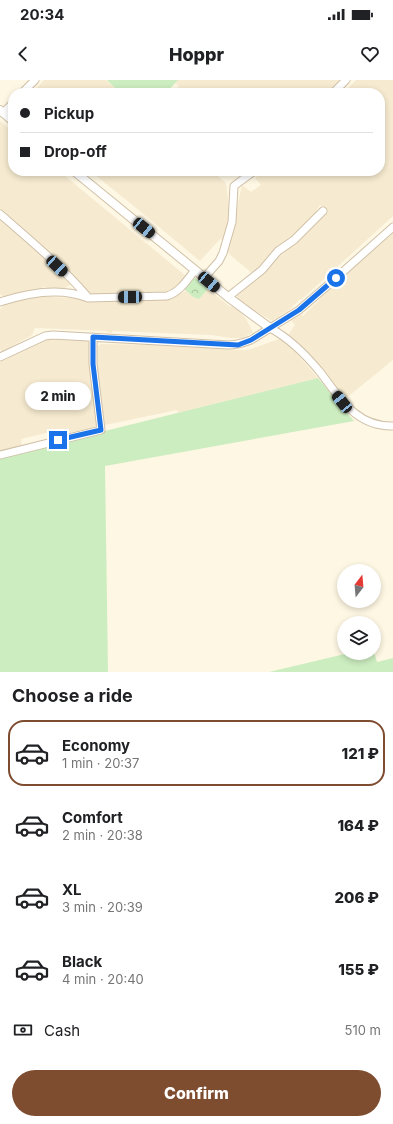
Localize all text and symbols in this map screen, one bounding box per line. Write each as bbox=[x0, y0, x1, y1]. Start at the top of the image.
text: 20:34 bbox=[20, 5, 64, 24]
icon: back bbox=[12, 43, 34, 65]
icon: heart bbox=[359, 43, 381, 65]
text: Hoppr bbox=[169, 44, 224, 65]
text: Pickup bbox=[44, 104, 94, 123]
text: Drop-off bbox=[44, 142, 107, 161]
car bbox=[131, 216, 157, 240]
car bbox=[44, 253, 70, 279]
route start bbox=[327, 269, 345, 287]
car bbox=[196, 270, 222, 294]
car bbox=[118, 291, 142, 303]
callout: 2 min bbox=[25, 382, 91, 410]
text: 2 min bbox=[40, 388, 76, 404]
car bbox=[330, 389, 354, 415]
route end bbox=[49, 431, 67, 449]
north arrow bbox=[337, 564, 381, 608]
map controls bbox=[337, 564, 381, 660]
button: layers bbox=[337, 616, 381, 660]
text: Choose a ride bbox=[12, 685, 133, 706]
icon: car bbox=[14, 735, 50, 771]
text: Economy bbox=[62, 736, 130, 755]
text: 121 ₽ bbox=[342, 744, 379, 763]
text: 1 min · 20:37 bbox=[62, 755, 139, 771]
icon: car bbox=[14, 807, 50, 843]
text: Comfort bbox=[62, 808, 123, 827]
text: 164 ₽ bbox=[337, 816, 379, 835]
text: 2 min · 20:38 bbox=[62, 827, 143, 843]
icon: car bbox=[14, 879, 50, 915]
text: XL bbox=[62, 880, 82, 899]
text: 206 ₽ bbox=[334, 888, 379, 907]
text: 3 min · 20:39 bbox=[62, 899, 143, 915]
icon: car bbox=[14, 951, 50, 987]
text: Black bbox=[62, 952, 102, 971]
text: 155 ₽ bbox=[338, 960, 379, 979]
text: 4 min · 20:40 bbox=[62, 971, 144, 987]
icon: cash bbox=[12, 1019, 34, 1041]
text: Cash bbox=[44, 1021, 80, 1040]
text: 510 m bbox=[345, 1022, 381, 1038]
button: Confirm bbox=[12, 1070, 381, 1116]

